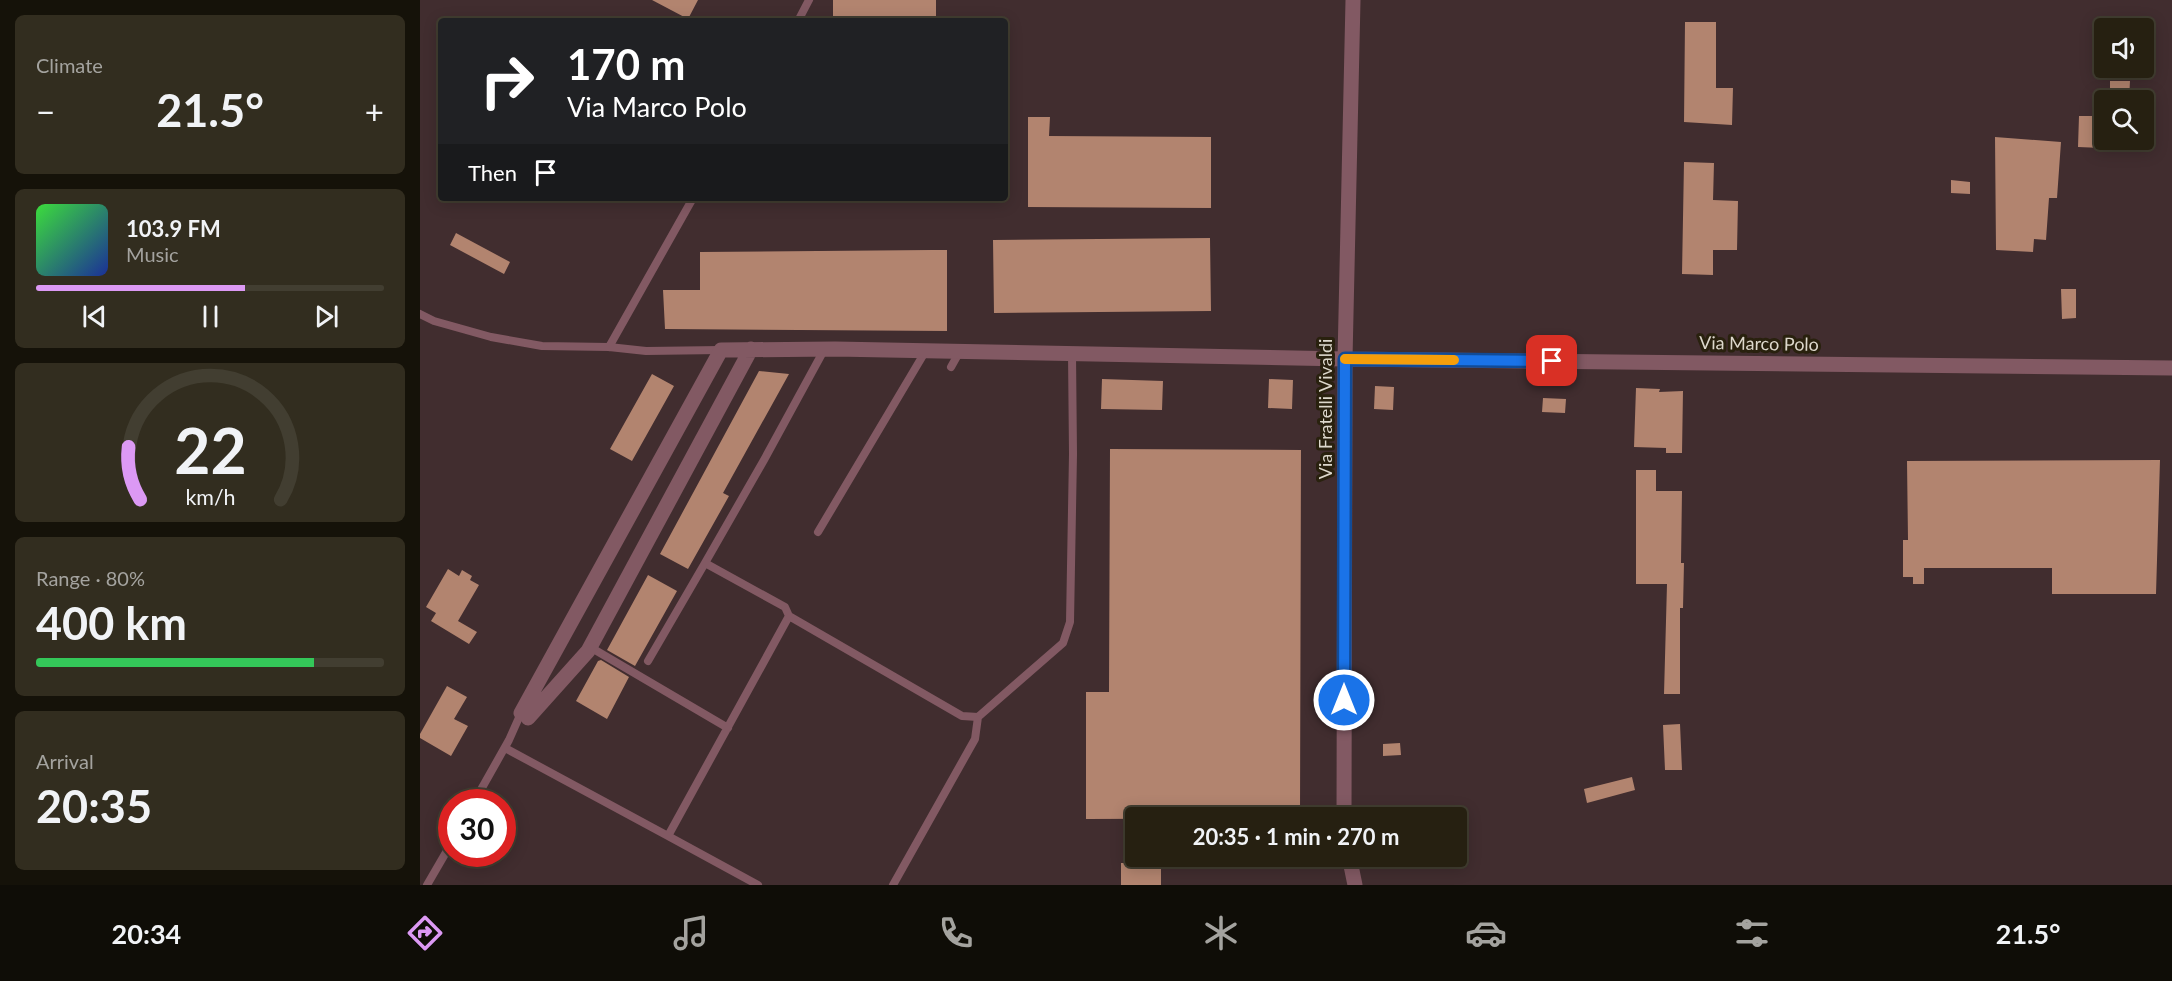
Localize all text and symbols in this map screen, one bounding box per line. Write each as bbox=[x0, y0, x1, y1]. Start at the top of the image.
map controls bbox=[2094, 18, 2154, 150]
button: sound bbox=[2094, 18, 2154, 78]
text: 170 m bbox=[567, 39, 685, 89]
icon: right bbox=[468, 42, 546, 120]
text: Climate bbox=[36, 53, 103, 77]
text: 21.5° bbox=[156, 83, 264, 137]
text: Via Marco Polo bbox=[567, 90, 747, 123]
button: search bbox=[2094, 90, 2154, 150]
text: − bbox=[36, 91, 55, 131]
text: + bbox=[365, 91, 384, 131]
icon: arrive bbox=[529, 156, 562, 189]
text: Then bbox=[468, 159, 517, 186]
text: 103.9 FM bbox=[126, 215, 221, 242]
text: Music bbox=[126, 242, 179, 266]
icon: previous bbox=[78, 300, 111, 333]
icon: pause bbox=[194, 300, 227, 333]
icon: next bbox=[310, 300, 343, 333]
street label: Via Marco Polo bbox=[1699, 331, 1819, 355]
pin bbox=[1526, 335, 1577, 386]
street label: Via Fratelli Vivaldi bbox=[1314, 339, 1336, 479]
icon: arrive bbox=[1535, 344, 1568, 377]
text: 22 bbox=[174, 412, 246, 487]
text: km/h bbox=[185, 484, 235, 510]
text: Range · 80% bbox=[36, 566, 145, 590]
text: 400 km bbox=[36, 596, 187, 650]
position arrow bbox=[1312, 668, 1376, 732]
text: Arrival bbox=[36, 749, 94, 773]
text: 20:35 bbox=[36, 779, 152, 833]
speed limit sign: 30 bbox=[438, 789, 516, 867]
text: 20:35 · 1 min · 270 m bbox=[1193, 823, 1399, 850]
icon: directions bbox=[404, 912, 446, 954]
icon: music bbox=[670, 912, 712, 954]
icon: phone bbox=[935, 912, 977, 954]
icon: climate bbox=[1200, 912, 1242, 954]
icon: car bbox=[1465, 912, 1507, 954]
icon: filters bbox=[1731, 912, 1773, 954]
text: 20:34 bbox=[112, 917, 181, 950]
text: 21.5° bbox=[1996, 917, 2060, 950]

